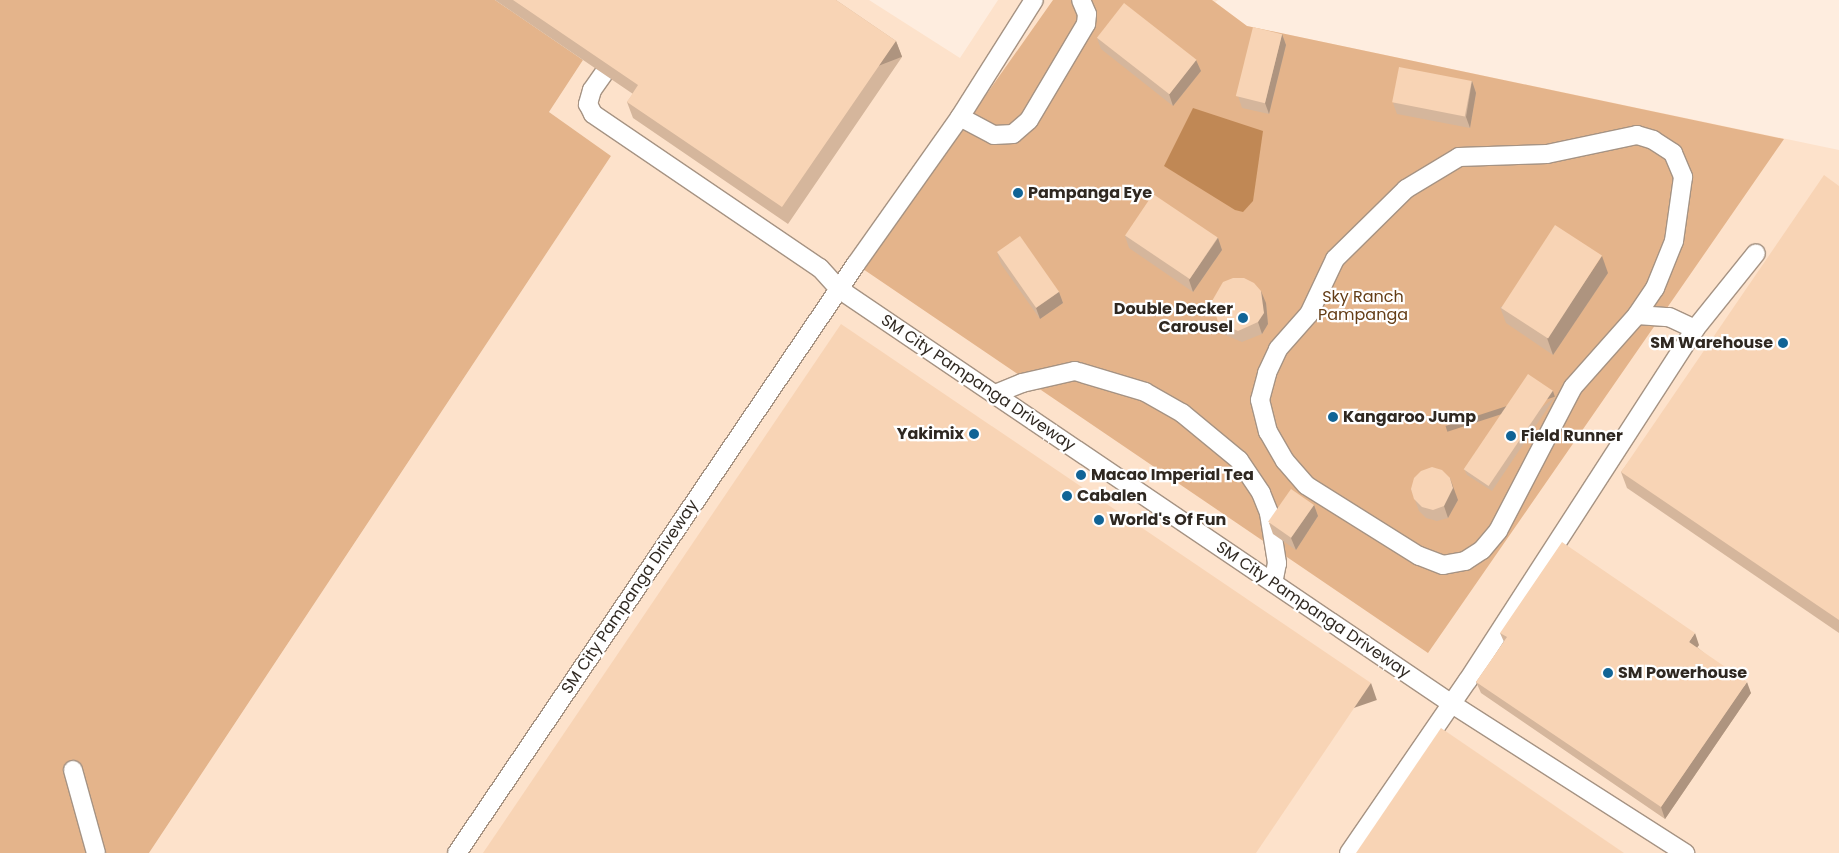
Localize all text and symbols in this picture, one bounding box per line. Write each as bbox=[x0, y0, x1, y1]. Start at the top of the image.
place label: Pampanga Eye bbox=[1028, 183, 1152, 203]
marker: Pampanga Eye bbox=[1012, 187, 1024, 199]
park label: Sky Ranch Pampanga bbox=[1318, 287, 1408, 325]
place label: Double Decker Carousel bbox=[1114, 299, 1233, 337]
street label: SM City Pampanga Driveway bbox=[877, 311, 1079, 455]
marker: Double Decker Carousel bbox=[1237, 312, 1249, 324]
place label: SM Warehouse bbox=[1650, 333, 1773, 353]
marker: SM Warehouse bbox=[1777, 337, 1789, 349]
place label: Kangaroo Jump bbox=[1343, 407, 1476, 427]
marker: Kangaroo Jump bbox=[1327, 411, 1339, 423]
place label: Yakimix bbox=[897, 424, 964, 444]
place label: Field Runner bbox=[1521, 426, 1623, 446]
marker: Yakimix bbox=[968, 428, 980, 440]
marker: Field Runner bbox=[1505, 430, 1517, 442]
place label: Macao Imperial Tea bbox=[1091, 465, 1254, 485]
marker: Macao Imperial Tea bbox=[1075, 469, 1087, 481]
place label: Cabalen bbox=[1077, 486, 1147, 506]
marker: Cabalen bbox=[1061, 490, 1073, 502]
street label: SM City Pampanga Driveway bbox=[558, 496, 702, 698]
place label: World's Of Fun bbox=[1109, 510, 1226, 530]
marker: World's Of Fun bbox=[1093, 514, 1105, 526]
street label: SM City Pampanga Driveway bbox=[1212, 538, 1414, 682]
place label: SM Powerhouse bbox=[1618, 663, 1747, 683]
marker: SM Powerhouse bbox=[1602, 667, 1614, 679]

